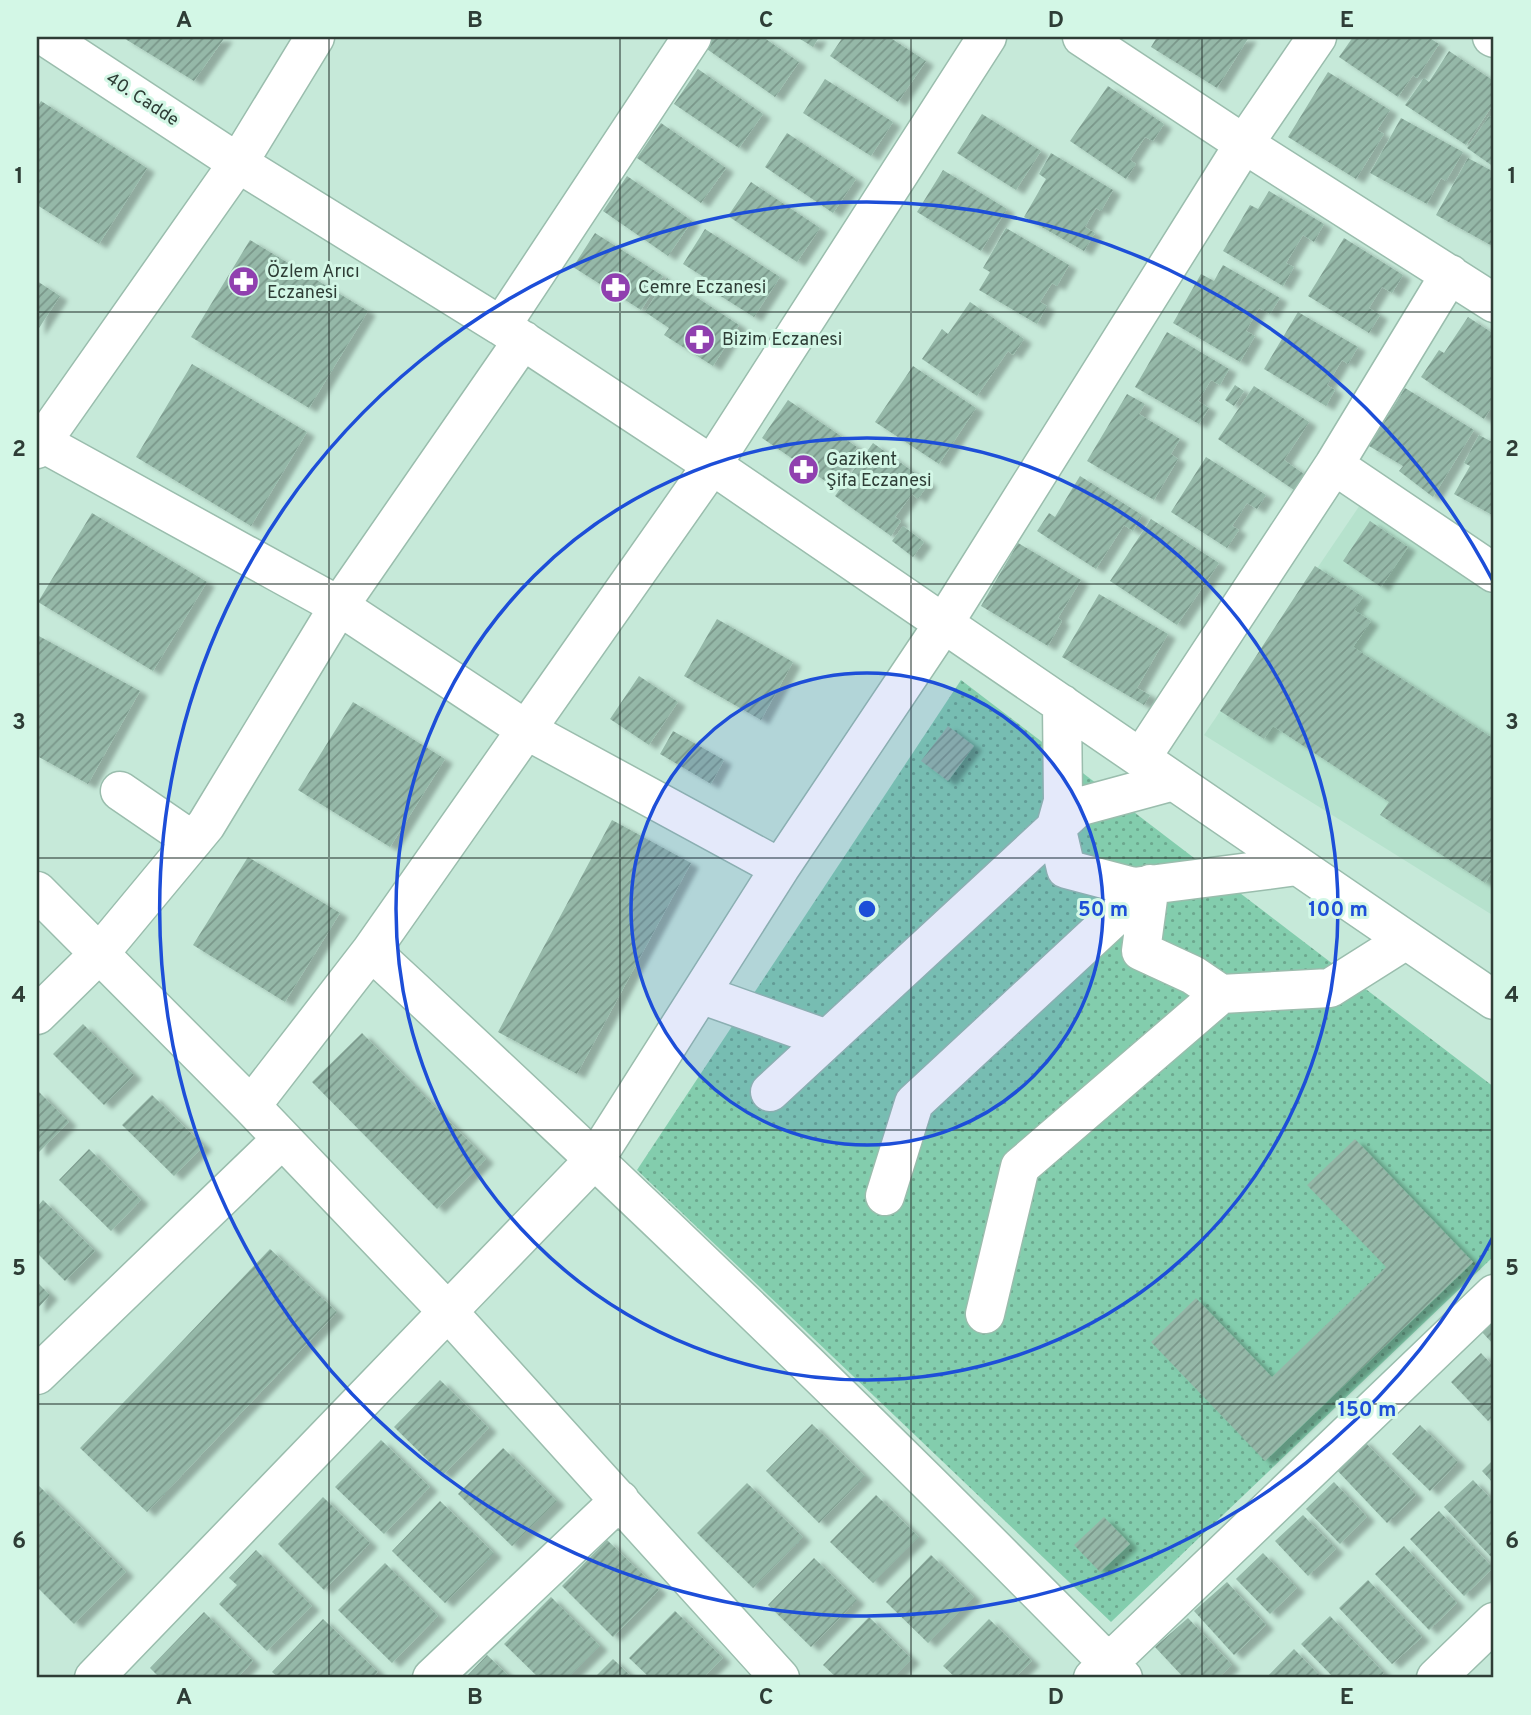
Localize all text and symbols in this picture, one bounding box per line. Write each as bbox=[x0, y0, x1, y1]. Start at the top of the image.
text: A bbox=[176, 7, 192, 36]
text: B bbox=[467, 7, 483, 36]
text: C bbox=[759, 7, 773, 36]
text: D bbox=[1048, 7, 1064, 36]
text: E bbox=[1340, 7, 1354, 36]
street label: 40. Cadde bbox=[101, 68, 183, 132]
text: 1 bbox=[14, 163, 24, 192]
text: 1 bbox=[1507, 163, 1517, 192]
place label: Özlem Arıcı Eczanesi bbox=[267, 259, 359, 305]
pharmacy icon: Özlem Arıcı Eczanesi bbox=[227, 265, 261, 299]
pharmacy icon: Cemre Eczanesi bbox=[598, 271, 632, 305]
place label: Cemre Eczanesi bbox=[638, 277, 766, 300]
pharmacy icon: Bizim Eczanesi bbox=[682, 323, 716, 357]
place label: Bizim Eczanesi bbox=[722, 329, 842, 352]
text: 2 bbox=[12, 436, 26, 465]
text: 2 bbox=[1505, 436, 1519, 465]
place label: Gazikent Şifa Eczanesi bbox=[826, 449, 932, 493]
pharmacy icon: Gazikent Şifa Eczanesi bbox=[786, 453, 820, 487]
text: 3 bbox=[12, 709, 26, 738]
text: 3 bbox=[1505, 709, 1519, 738]
centre of rings bbox=[855, 897, 879, 921]
text: 50 m bbox=[1078, 897, 1128, 924]
text: 100 m bbox=[1308, 897, 1368, 924]
text: 4 bbox=[12, 982, 26, 1011]
text: 4 bbox=[1505, 982, 1519, 1011]
text: 5 bbox=[12, 1255, 26, 1284]
text: 5 bbox=[1505, 1255, 1519, 1284]
text: 150 m bbox=[1338, 1397, 1396, 1424]
text: 6 bbox=[12, 1528, 26, 1557]
text: 6 bbox=[1505, 1528, 1519, 1557]
text: A bbox=[176, 1684, 192, 1713]
text: B bbox=[467, 1684, 483, 1713]
text: C bbox=[759, 1684, 773, 1713]
text: D bbox=[1048, 1684, 1064, 1713]
text: E bbox=[1340, 1684, 1354, 1713]

